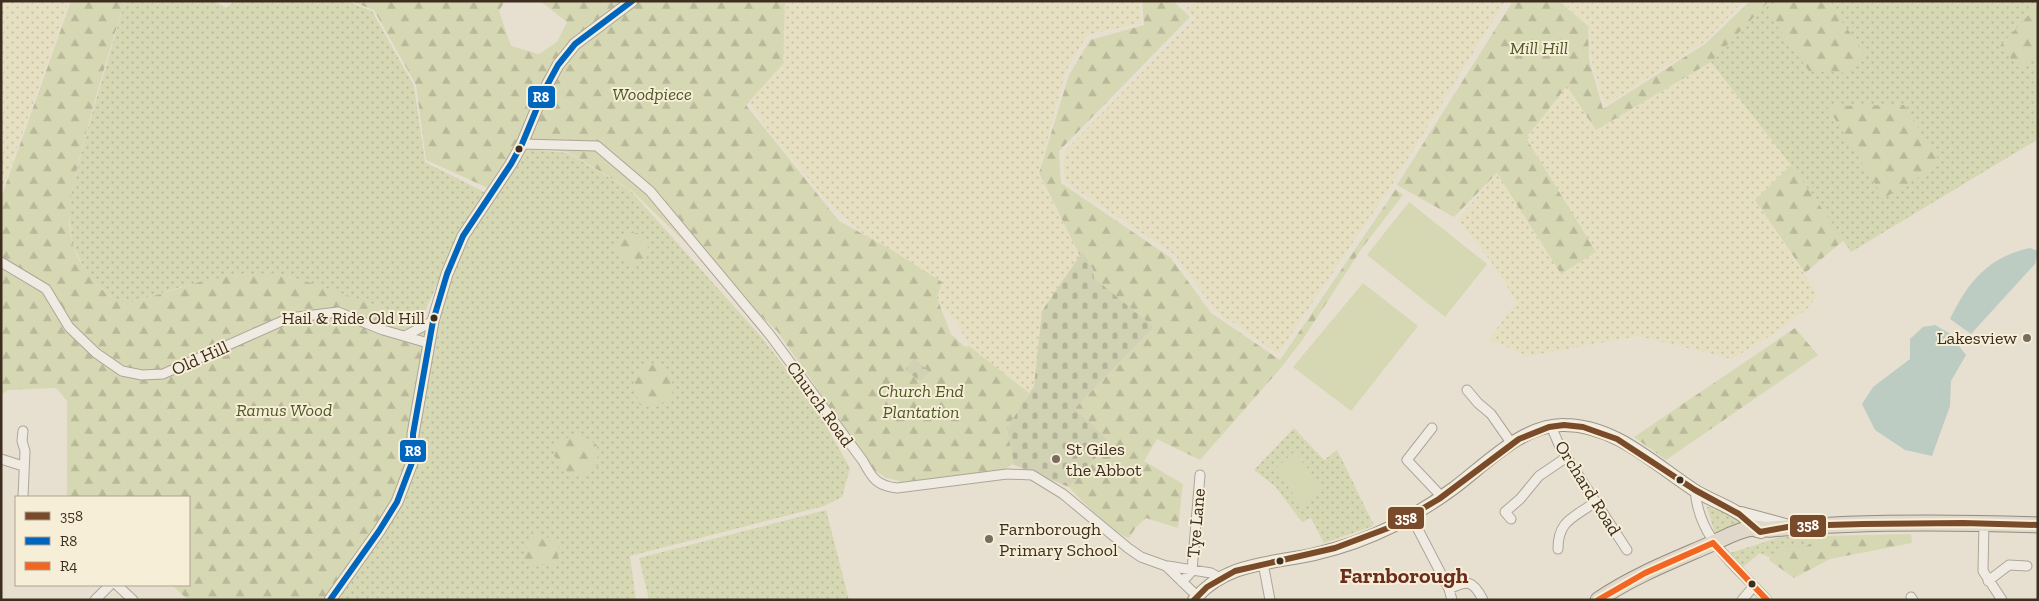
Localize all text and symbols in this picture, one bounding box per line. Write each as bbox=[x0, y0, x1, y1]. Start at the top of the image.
park label: Mill Hill bbox=[1510, 37, 1568, 59]
park label: Woodpiece bbox=[612, 83, 692, 105]
line badge: R8 bbox=[527, 85, 556, 109]
text: R8 bbox=[533, 89, 550, 106]
unlabelled marker bbox=[514, 144, 524, 154]
place label: Hail & Ride Old Hill bbox=[282, 308, 425, 328]
marker: Hail & Ride Old Hill bbox=[429, 313, 439, 323]
place label: Lakesview bbox=[1937, 327, 2017, 349]
marker: Lakesview bbox=[2021, 332, 2033, 344]
street label: Old Hill bbox=[168, 336, 232, 380]
street label: Church Road bbox=[782, 357, 858, 451]
park label: Church End Plantation bbox=[878, 380, 964, 423]
park label: Ramus Wood bbox=[236, 399, 332, 421]
street label: Orchard Road bbox=[1550, 436, 1626, 540]
place label: St Giles the Abbot bbox=[1066, 438, 1142, 481]
line badge: R8 bbox=[399, 439, 427, 463]
text: R8 bbox=[405, 443, 422, 460]
marker: St Giles the Abbot bbox=[1050, 453, 1062, 465]
unlabelled marker bbox=[1675, 475, 1685, 485]
street label: Tye Lane bbox=[1182, 487, 1210, 559]
legend bbox=[15, 496, 190, 586]
line badge: 358 bbox=[1387, 506, 1425, 530]
text: 358 bbox=[60, 507, 83, 525]
text: 358 bbox=[1395, 510, 1418, 527]
line badge: 358 bbox=[1789, 514, 1827, 538]
text: 358 bbox=[1797, 517, 1820, 534]
place label: Farnborough Primary School bbox=[999, 518, 1118, 561]
text: R8 bbox=[60, 532, 77, 550]
marker: Farnborough Primary School bbox=[983, 533, 995, 545]
unlabelled marker bbox=[1275, 556, 1285, 566]
text: R4 bbox=[60, 557, 77, 575]
district label: Farnborough bbox=[1339, 562, 1469, 589]
unlabelled marker bbox=[1747, 579, 1757, 589]

